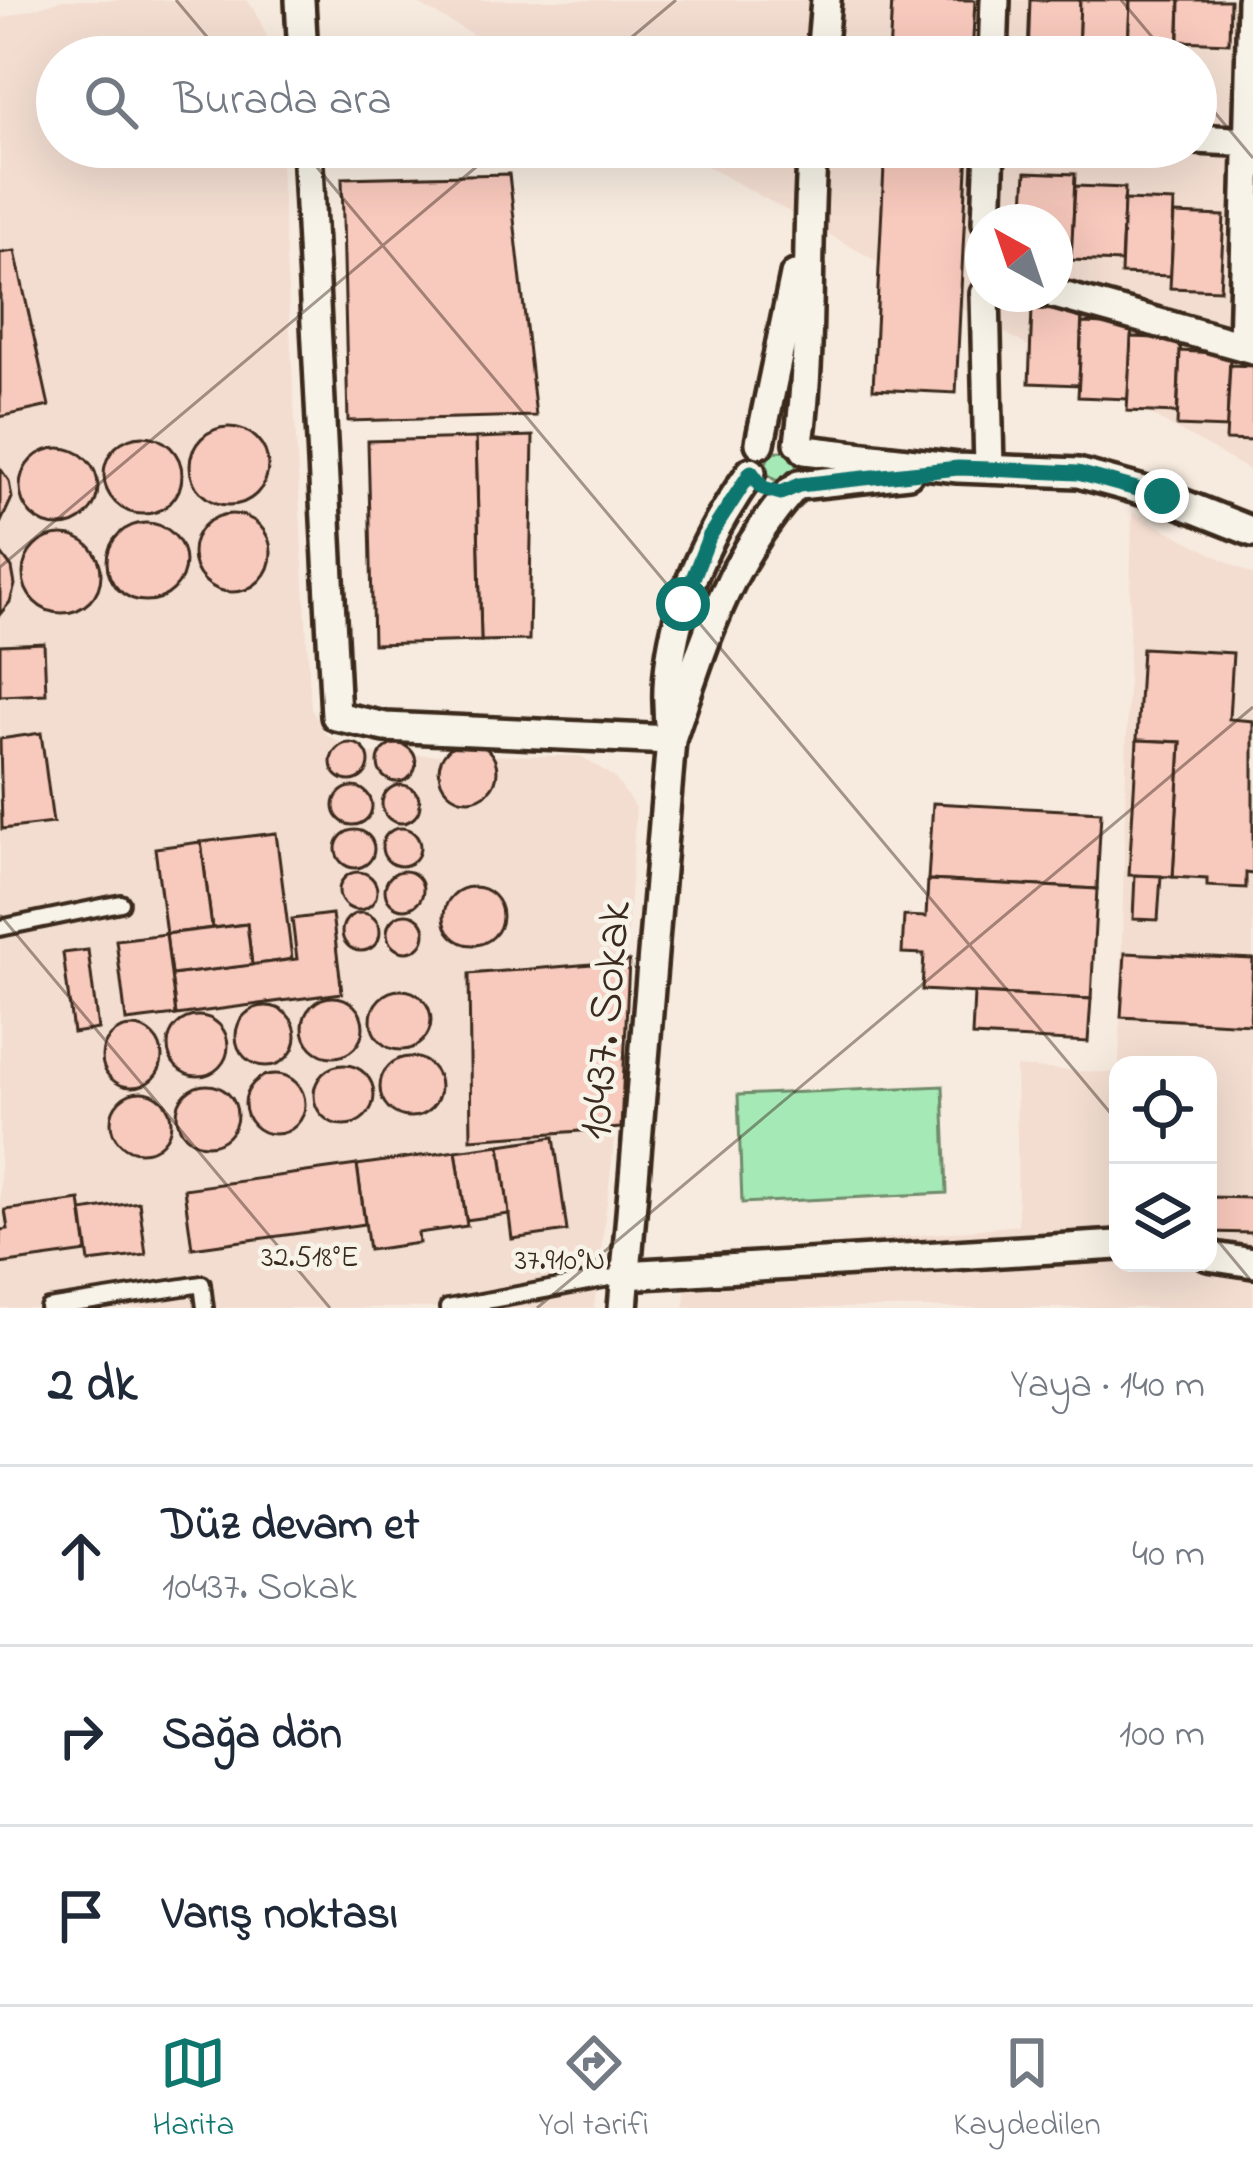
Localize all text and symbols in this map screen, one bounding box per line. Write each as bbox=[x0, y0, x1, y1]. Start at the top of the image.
search box bbox=[36, 36, 1217, 168]
icon: search bbox=[78, 69, 144, 135]
text: Burada ara bbox=[174, 69, 392, 135]
north arrow bbox=[965, 204, 1073, 312]
route end bbox=[1135, 469, 1189, 523]
route start bbox=[656, 577, 710, 631]
street label: 10437. Sokak bbox=[562, 897, 652, 1143]
map controls bbox=[1109, 1056, 1217, 1272]
button: locate bbox=[1109, 1056, 1217, 1164]
button: layers bbox=[1109, 1164, 1217, 1272]
text: 32.518°E bbox=[261, 1237, 359, 1281]
text: 37.910°N bbox=[515, 1240, 605, 1284]
text: 2 dk bbox=[48, 1349, 137, 1424]
text: Yaya · 140 m bbox=[1010, 1358, 1205, 1415]
text: Düz devam et bbox=[162, 1494, 419, 1560]
icon: ahead bbox=[48, 1523, 114, 1589]
text: 40 m bbox=[1132, 1527, 1205, 1584]
text: 10437. Sokak bbox=[162, 1560, 357, 1617]
icon: right bbox=[48, 1703, 114, 1769]
text: Sağa dön bbox=[162, 1703, 342, 1769]
text: 100 m bbox=[1119, 1707, 1205, 1764]
icon: arrive bbox=[48, 1883, 114, 1949]
text: Varış noktası bbox=[162, 1883, 398, 1949]
tab: Harita bbox=[152, 2030, 234, 2150]
tab: Yol tarifi bbox=[539, 2030, 649, 2150]
tab: Kaydedilen bbox=[953, 2030, 1101, 2150]

